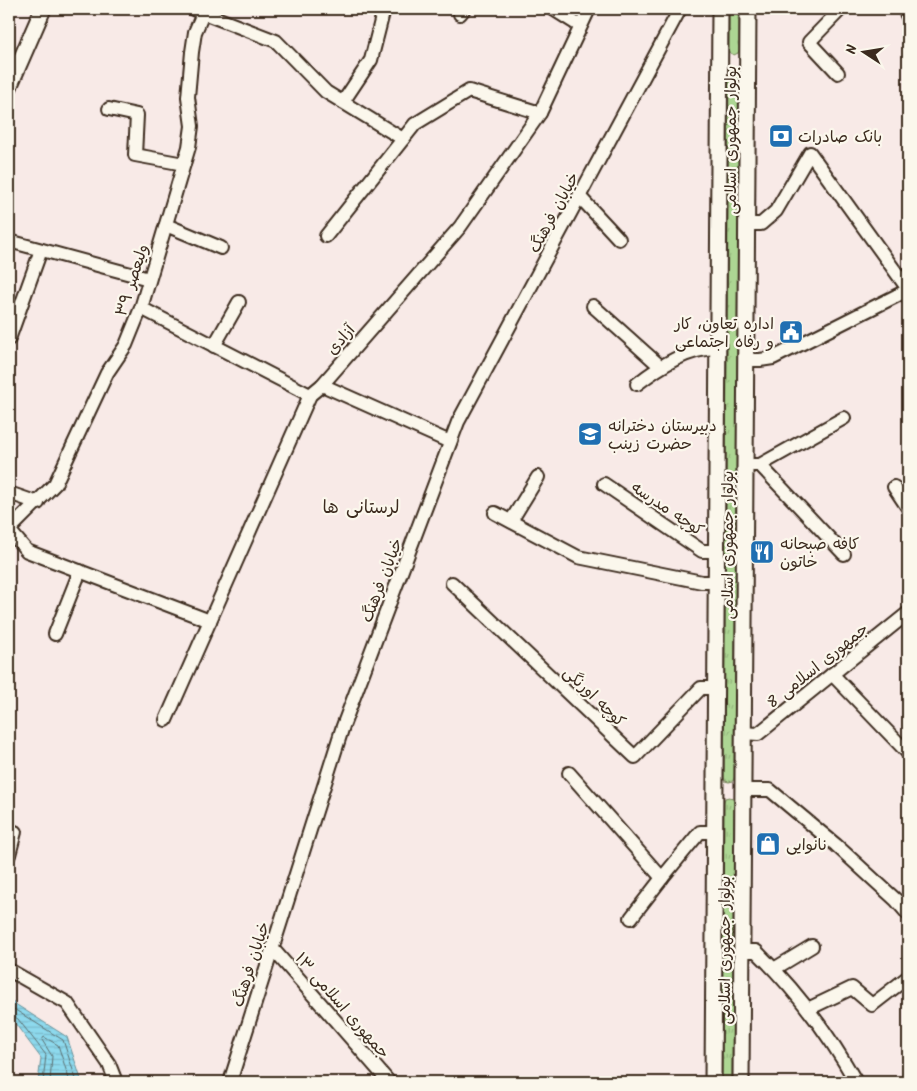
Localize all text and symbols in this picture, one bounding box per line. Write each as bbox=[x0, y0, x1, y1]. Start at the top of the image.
north arrow bbox=[840, 28, 890, 78]
text: N bbox=[841, 43, 864, 56]
street label: بولوار جمهوری اسلامی bbox=[719, 66, 744, 214]
bank icon: بانک صادرات bbox=[768, 123, 794, 149]
place label: بانک صادرات bbox=[798, 125, 882, 150]
street label: خیابان فرهنگ bbox=[523, 168, 586, 258]
street label: ولیعصر ۳۹ bbox=[109, 241, 156, 320]
place label: اداره تعاون، کار و رفاه اجتماعی bbox=[673, 312, 774, 355]
street label: آزادی bbox=[321, 318, 362, 361]
public building icon: اداره تعاون، کار و رفاه اجتماعی bbox=[778, 319, 804, 345]
place label: دبیرستان دخترانه حضرت زینب bbox=[608, 414, 717, 457]
school or university icon: دبیرستان دخترانه حضرت زینب bbox=[577, 421, 603, 447]
street label: بولوار جمهوری اسلامی bbox=[716, 471, 741, 619]
street label: کوچه مدرسه bbox=[626, 476, 709, 543]
district label: لرستانی ها bbox=[322, 494, 400, 523]
place label: کافه صبحانه خاتون bbox=[780, 532, 860, 575]
street label: خیابان فرهنگ bbox=[355, 535, 410, 626]
restaurant icon: کافه صبحانه خاتون bbox=[749, 539, 775, 565]
street label: جمهوری اسلامی 8 bbox=[762, 617, 874, 715]
street label: کوچه اورنگی bbox=[557, 661, 631, 734]
shop icon: نانوایی bbox=[755, 831, 781, 857]
place label: نانوایی bbox=[786, 833, 828, 858]
street label: بولوار جمهوری اسلامی bbox=[713, 876, 738, 1024]
street label: خیابان فرهنگ bbox=[226, 919, 277, 1010]
street label: جمهوری اسلامی ۱۳ bbox=[288, 947, 395, 1065]

